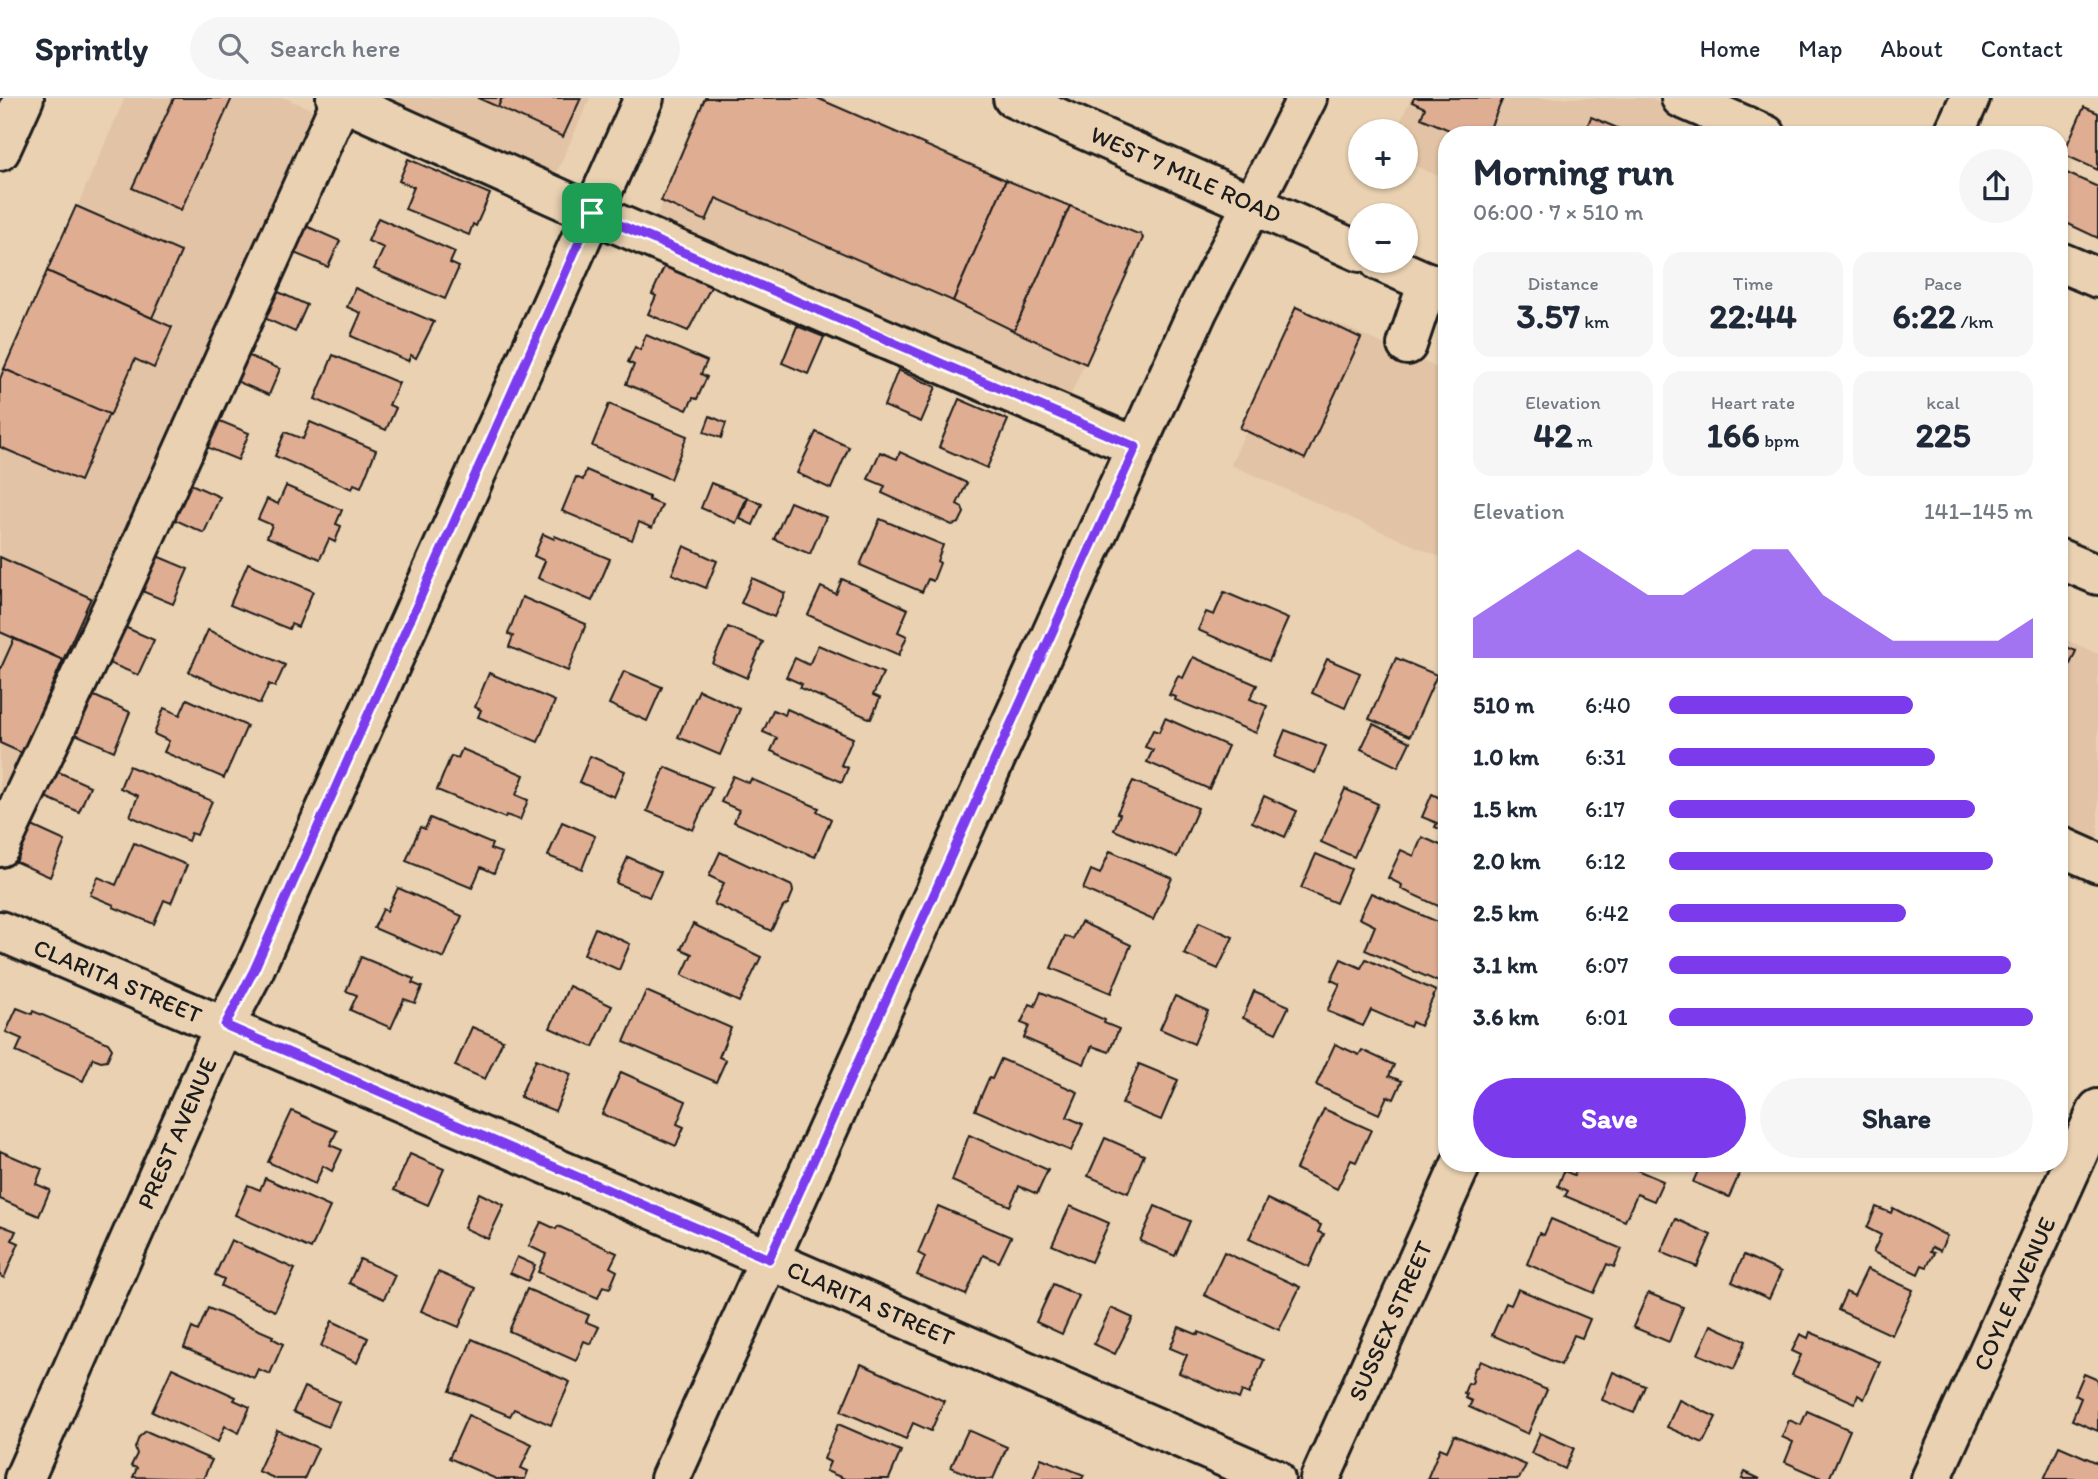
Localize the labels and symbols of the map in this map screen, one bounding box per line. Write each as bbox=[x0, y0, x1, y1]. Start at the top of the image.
street label: WEST 7 MILE ROAD bbox=[1086, 119, 1286, 229]
pin bbox=[562, 183, 622, 243]
street label: CLARITA STREET bbox=[30, 932, 207, 1030]
street label: PREST AVENUE bbox=[130, 1053, 223, 1213]
street label: COYLE AVENUE bbox=[1967, 1212, 2061, 1375]
street label: SUSSEX STREET bbox=[1342, 1236, 1439, 1405]
street label: CLARITA STREET bbox=[783, 1254, 960, 1352]

